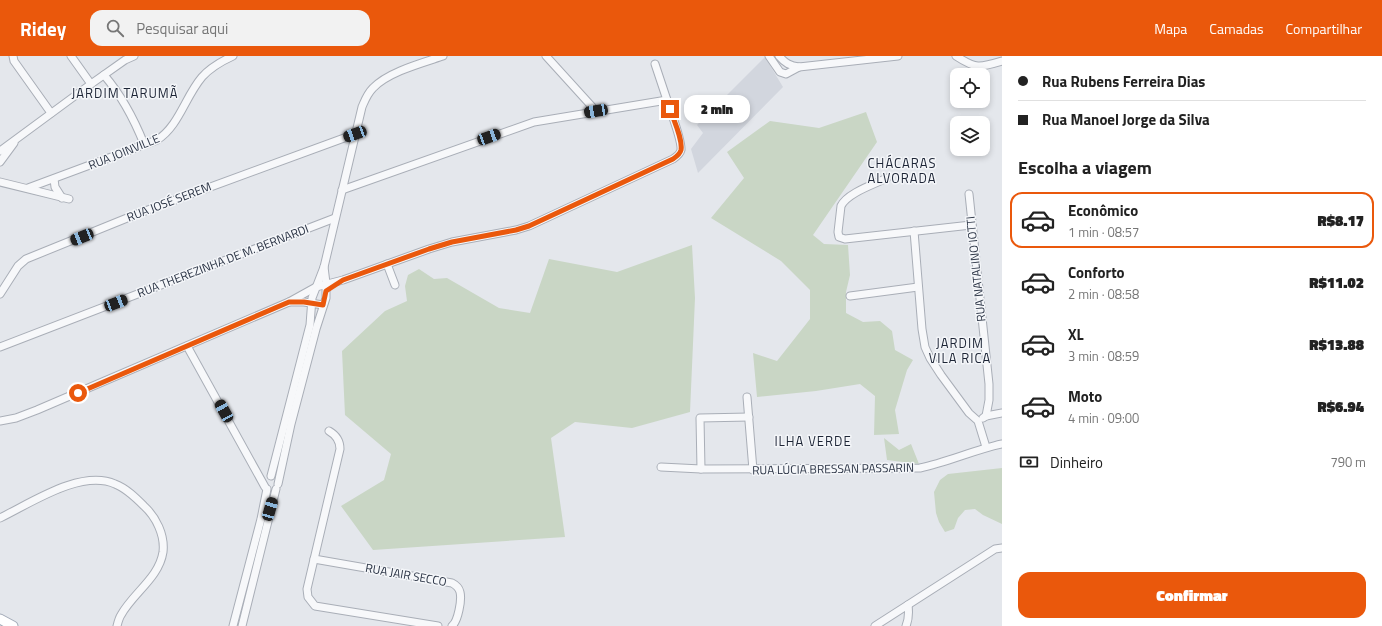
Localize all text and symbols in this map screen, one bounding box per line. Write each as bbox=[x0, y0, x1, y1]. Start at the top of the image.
search box bbox=[90, 10, 370, 46]
text: Ridey bbox=[20, 14, 66, 43]
icon: search bbox=[104, 17, 126, 39]
text: Pesquisar aqui bbox=[136, 17, 228, 40]
text: Mapa bbox=[1154, 18, 1187, 39]
text: Camadas bbox=[1209, 18, 1264, 39]
text: Compartilhar bbox=[1286, 18, 1362, 39]
map controls bbox=[950, 68, 990, 156]
button: locate bbox=[950, 68, 990, 108]
text: Rua Rubens Ferreira Dias bbox=[1042, 70, 1205, 93]
district label: JARDIM TARUMÃ bbox=[72, 83, 178, 103]
callout: 2 min bbox=[684, 95, 750, 123]
text: 2 min bbox=[701, 99, 733, 119]
route end bbox=[661, 100, 679, 118]
car bbox=[583, 103, 609, 119]
text: Rua Manoel Jorge da Silva bbox=[1042, 108, 1210, 131]
button: layers bbox=[950, 116, 990, 156]
car bbox=[342, 124, 368, 144]
car bbox=[476, 127, 502, 147]
street label: RUA JOINVILLE bbox=[85, 128, 163, 174]
district label: CHÁCARAS ALVORADA bbox=[868, 153, 936, 188]
text: Escolha a viagem bbox=[1018, 154, 1152, 181]
street label: RUA JOSÉ SEREM bbox=[124, 177, 214, 226]
text: Econômico bbox=[1068, 199, 1138, 222]
icon: car bbox=[1020, 202, 1056, 238]
text: R$8.17 bbox=[1318, 209, 1364, 232]
street label: RUA NATALINO IOTTI bbox=[961, 215, 990, 323]
street label: RUA THEREZINHA DE M. BERNARDI bbox=[134, 219, 311, 302]
text: 1 min · 08:57 bbox=[1068, 222, 1139, 242]
car bbox=[69, 227, 95, 247]
text: Conforto bbox=[1068, 261, 1125, 284]
icon: car bbox=[1020, 264, 1056, 300]
text: R$11.02 bbox=[1309, 271, 1364, 294]
text: 2 min · 08:58 bbox=[1068, 284, 1139, 304]
car bbox=[103, 293, 129, 313]
text: XL bbox=[1068, 323, 1084, 346]
icon: car bbox=[1020, 326, 1056, 362]
district label: JARDIM VILA RICA bbox=[929, 333, 991, 368]
text: R$13.88 bbox=[1309, 333, 1364, 356]
text: 3 min · 08:59 bbox=[1068, 346, 1139, 366]
route start bbox=[69, 384, 87, 402]
text: Moto bbox=[1068, 385, 1102, 408]
icon: car bbox=[1020, 388, 1056, 424]
text: R$6.94 bbox=[1318, 395, 1364, 418]
car bbox=[213, 398, 235, 424]
text: 4 min · 09:00 bbox=[1068, 408, 1139, 428]
district label: ILHA VERDE bbox=[774, 431, 852, 451]
icon: cash bbox=[1018, 451, 1040, 473]
text: Dinheiro bbox=[1050, 451, 1103, 474]
text: 790 m bbox=[1330, 452, 1366, 472]
street label: RUA LÚCIA BRESSAN PASSARIN bbox=[752, 458, 914, 479]
car bbox=[261, 496, 279, 522]
street label: RUA JAIR SECCO bbox=[364, 558, 448, 591]
button: Confirmar bbox=[1018, 572, 1366, 618]

